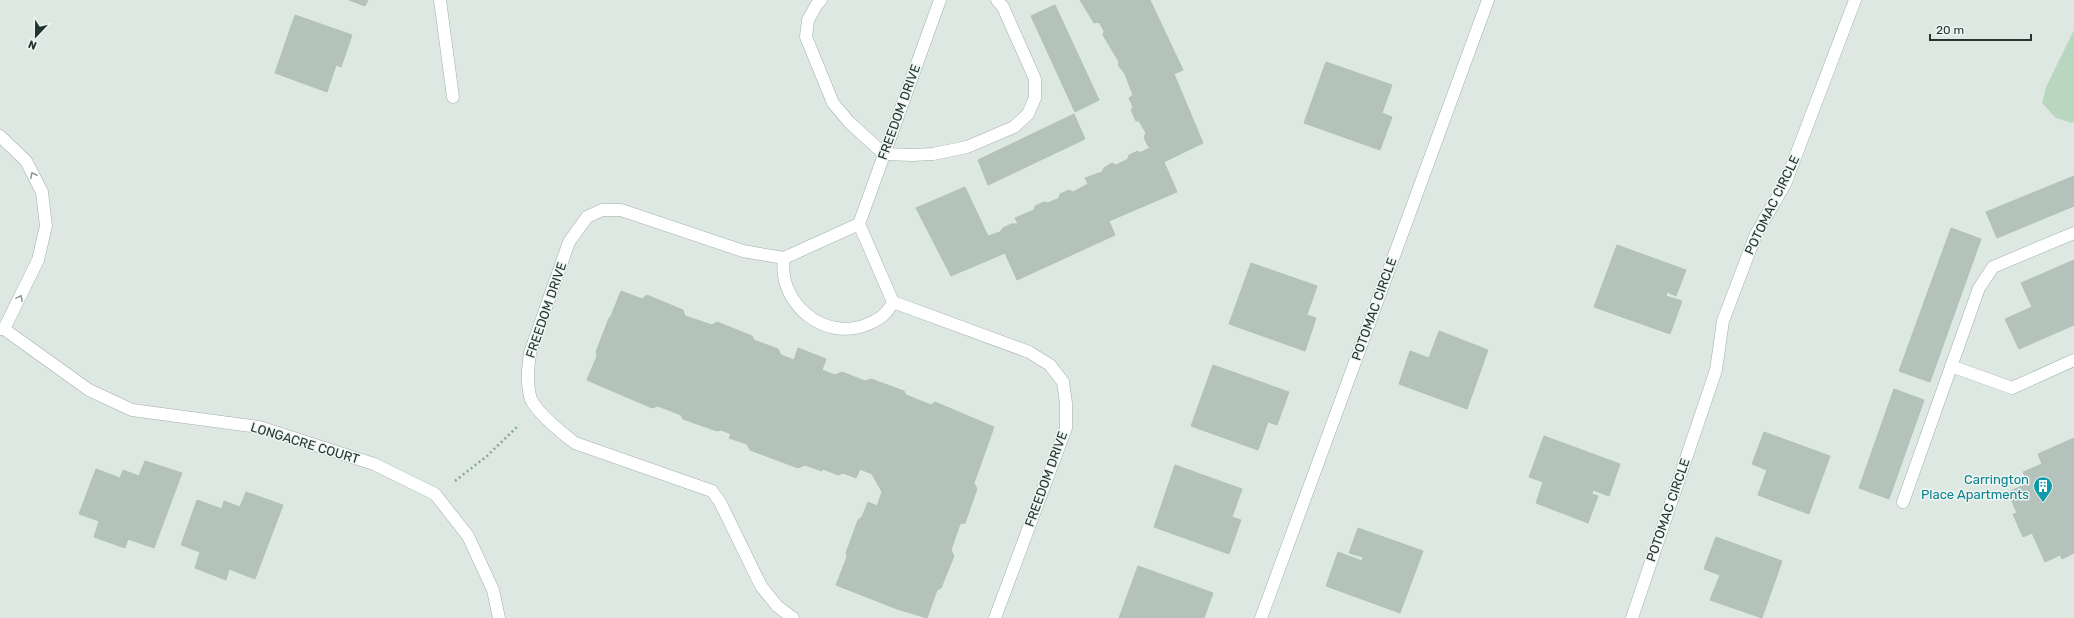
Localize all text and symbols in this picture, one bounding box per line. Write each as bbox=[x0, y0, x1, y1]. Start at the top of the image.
north arrow bbox=[16, 16, 56, 56]
scale bar bbox=[1930, 16, 2031, 42]
text: 20 m bbox=[1936, 23, 1964, 37]
text: N bbox=[26, 37, 39, 52]
street label: FREEDOM DRIVE bbox=[875, 62, 923, 162]
street label: POTOMAC CIRCLE bbox=[1742, 153, 1803, 257]
one-way arrow bbox=[30, 172, 38, 179]
street label: POTOMAC CIRCLE bbox=[1348, 255, 1400, 362]
street label: FREEDOM DRIVE bbox=[523, 260, 569, 360]
one-way arrow bbox=[16, 295, 23, 302]
street label: LONGACRE COURT bbox=[249, 419, 362, 467]
street label: FREEDOM DRIVE bbox=[1022, 429, 1070, 529]
street label: POTOMAC CIRCLE bbox=[1643, 456, 1693, 564]
place label: Carrington Place Apartments bbox=[1921, 472, 2029, 502]
building icon: Carrington Place Apartments bbox=[2032, 475, 2054, 503]

